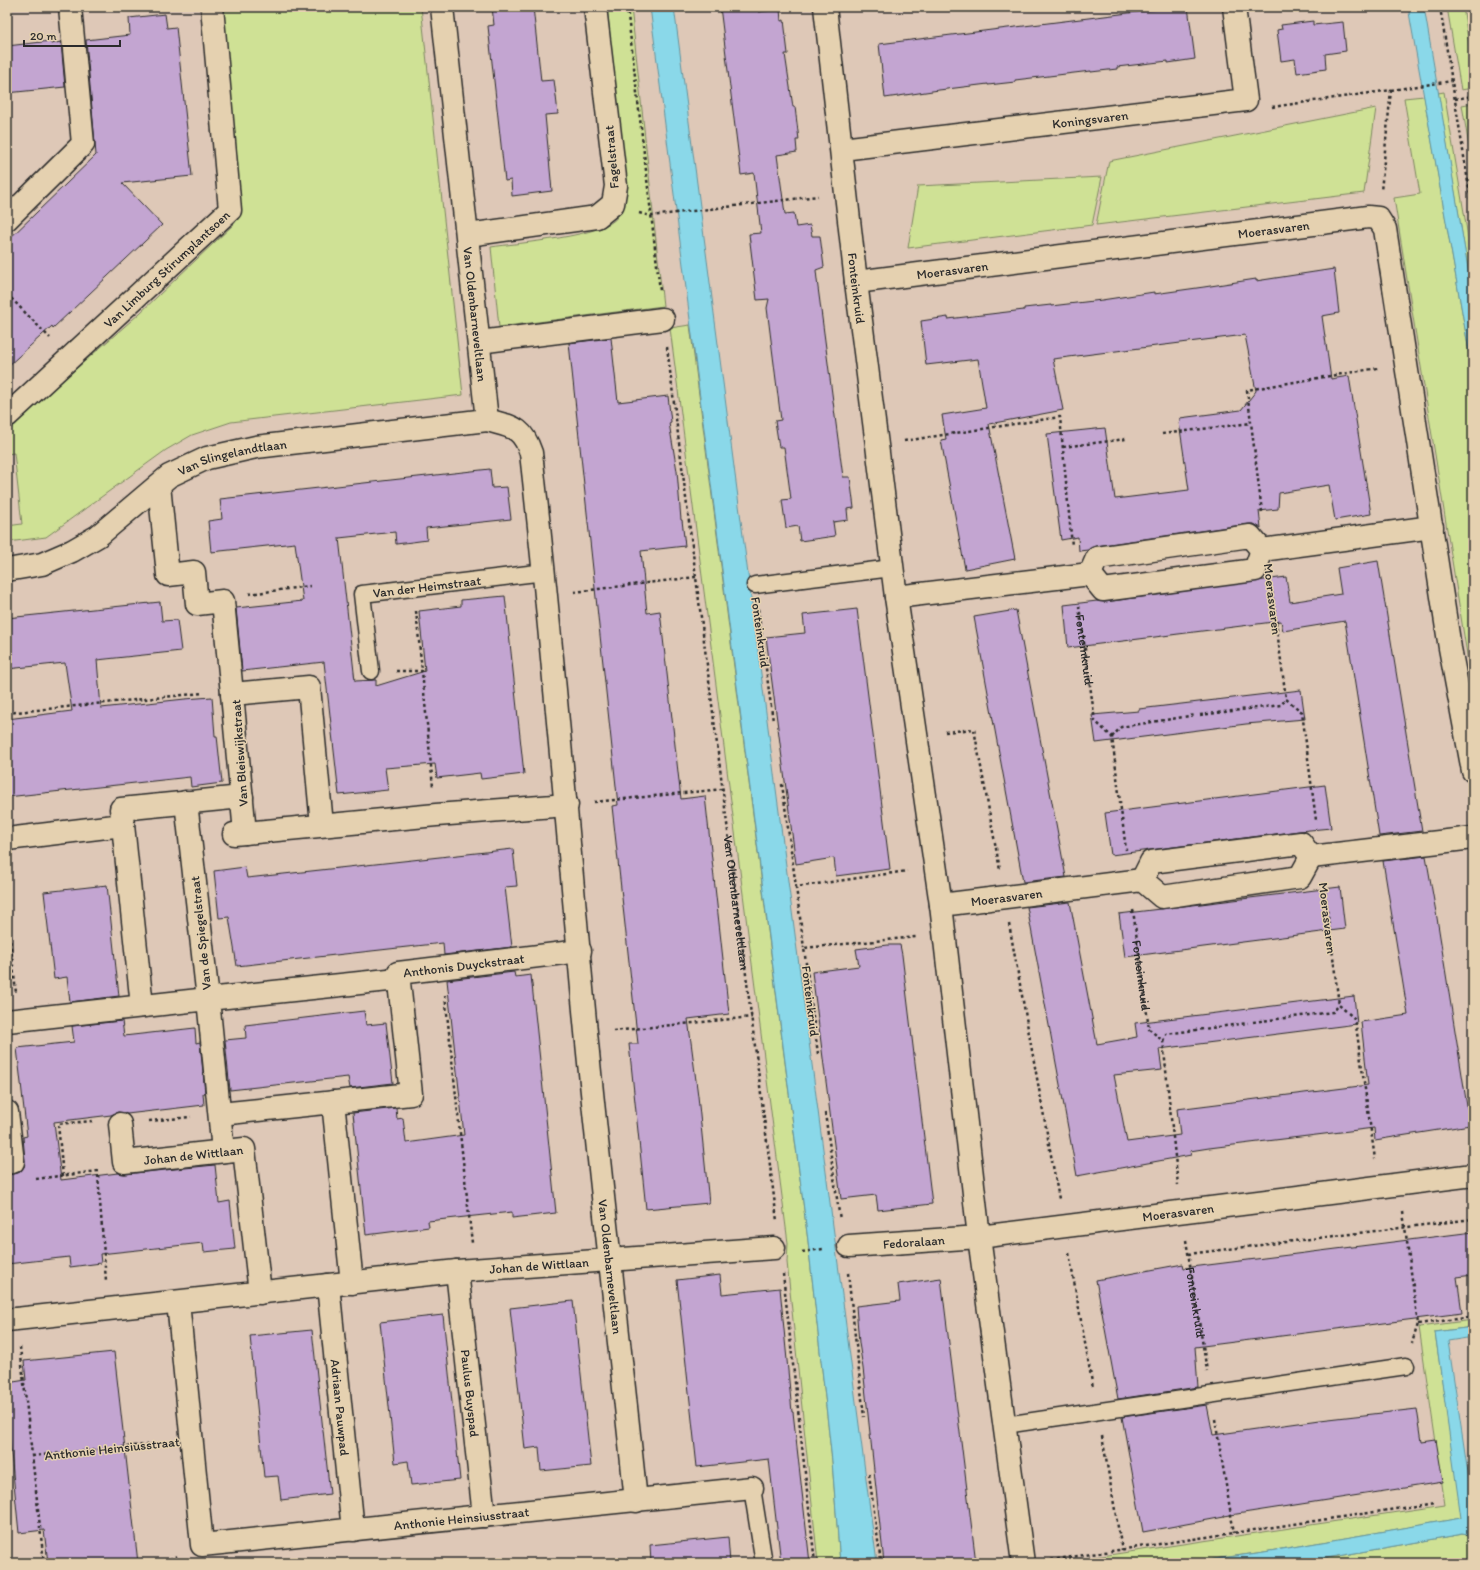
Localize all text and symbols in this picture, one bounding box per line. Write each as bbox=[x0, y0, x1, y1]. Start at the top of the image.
scale bar bbox=[24, 22, 120, 48]
text: 20 m bbox=[30, 29, 57, 43]
street label: Koningsvaren bbox=[1051, 107, 1130, 131]
street label: Fagelstraat bbox=[601, 125, 622, 189]
street label: Van Limburg Stirumplantsoen bbox=[101, 207, 233, 331]
street label: Moerasvaren bbox=[1237, 217, 1310, 241]
street label: Van Oldenbarneveltlaan bbox=[460, 246, 490, 383]
street label: Fonteinkruid bbox=[845, 252, 868, 325]
street label: Moerasvaren bbox=[916, 258, 989, 282]
street label: Van Slingelandtlaan bbox=[175, 436, 288, 479]
street label: Moerasvaren bbox=[1261, 563, 1284, 636]
street label: Van der Heimstraat bbox=[372, 573, 482, 601]
street label: Fonteinkruid bbox=[748, 596, 773, 668]
street label: Fonteinkruid bbox=[1072, 613, 1097, 686]
street label: Van Bleiswijkstraat bbox=[228, 699, 251, 807]
street label: Van Oldenbarneveltlaan bbox=[721, 834, 752, 972]
street label: Van de Spiegelstraat bbox=[187, 875, 214, 991]
street label: Moerasvaren bbox=[1316, 882, 1339, 955]
street label: Moerasvaren bbox=[970, 885, 1043, 909]
street label: Fonteinkruid bbox=[1129, 939, 1153, 1012]
street label: Anthonis Duyckstraat bbox=[402, 951, 525, 980]
street label: Fonteinkruid bbox=[799, 965, 822, 1037]
street label: Johan de Wittlaan bbox=[143, 1142, 244, 1168]
street label: Van Oldenbarneveltlaan bbox=[595, 1199, 625, 1336]
street label: Moerasvaren bbox=[1142, 1201, 1215, 1224]
street label: Fedoralaan bbox=[882, 1232, 946, 1252]
street label: Johan de Wittlaan bbox=[489, 1254, 590, 1277]
street label: Fonteinkruid bbox=[1182, 1266, 1209, 1339]
street label: Paulus Buyspad bbox=[458, 1349, 482, 1438]
street label: Adriaan Pauwpad bbox=[328, 1358, 352, 1457]
street label: Anthonie Heinsiusstraat bbox=[44, 1434, 180, 1463]
street label: Anthonie Heinsiusstraat bbox=[393, 1504, 530, 1533]

